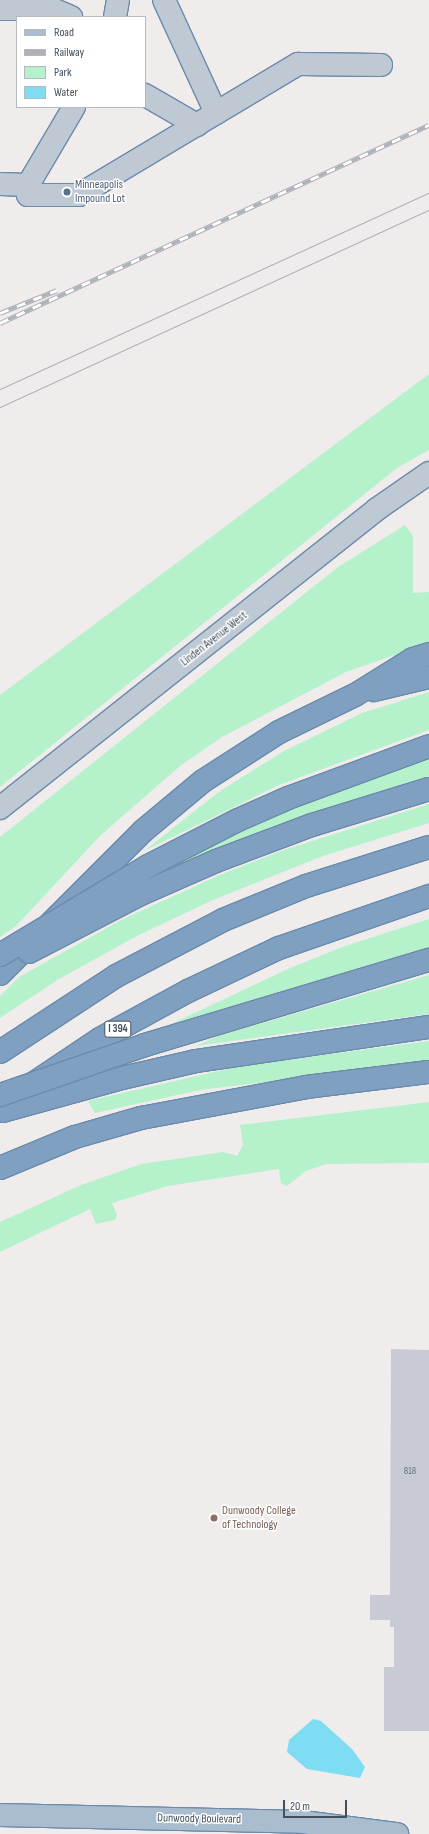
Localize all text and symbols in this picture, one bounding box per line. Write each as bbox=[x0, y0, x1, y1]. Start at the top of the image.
legend bbox=[16, 16, 146, 108]
text: Road bbox=[54, 25, 74, 40]
text: Railway bbox=[54, 45, 84, 60]
text: Park bbox=[54, 65, 72, 80]
text: Water bbox=[54, 85, 78, 100]
place label: Minneapolis Impound Lot bbox=[75, 178, 125, 206]
marker: Minneapolis Impound Lot bbox=[62, 187, 72, 197]
street label: Linden Avenue West bbox=[178, 609, 250, 669]
road number: I 394 bbox=[104, 1020, 132, 1038]
house number: 818 bbox=[404, 1466, 416, 1478]
place label: Dunwoody College of Technology bbox=[222, 1504, 296, 1532]
marker: Dunwoody College of Technology bbox=[209, 1513, 219, 1523]
scale bar bbox=[285, 1792, 349, 1818]
text: 20 m bbox=[290, 1799, 310, 1814]
street label: Dunwoody Boulevard bbox=[157, 1811, 241, 1827]

